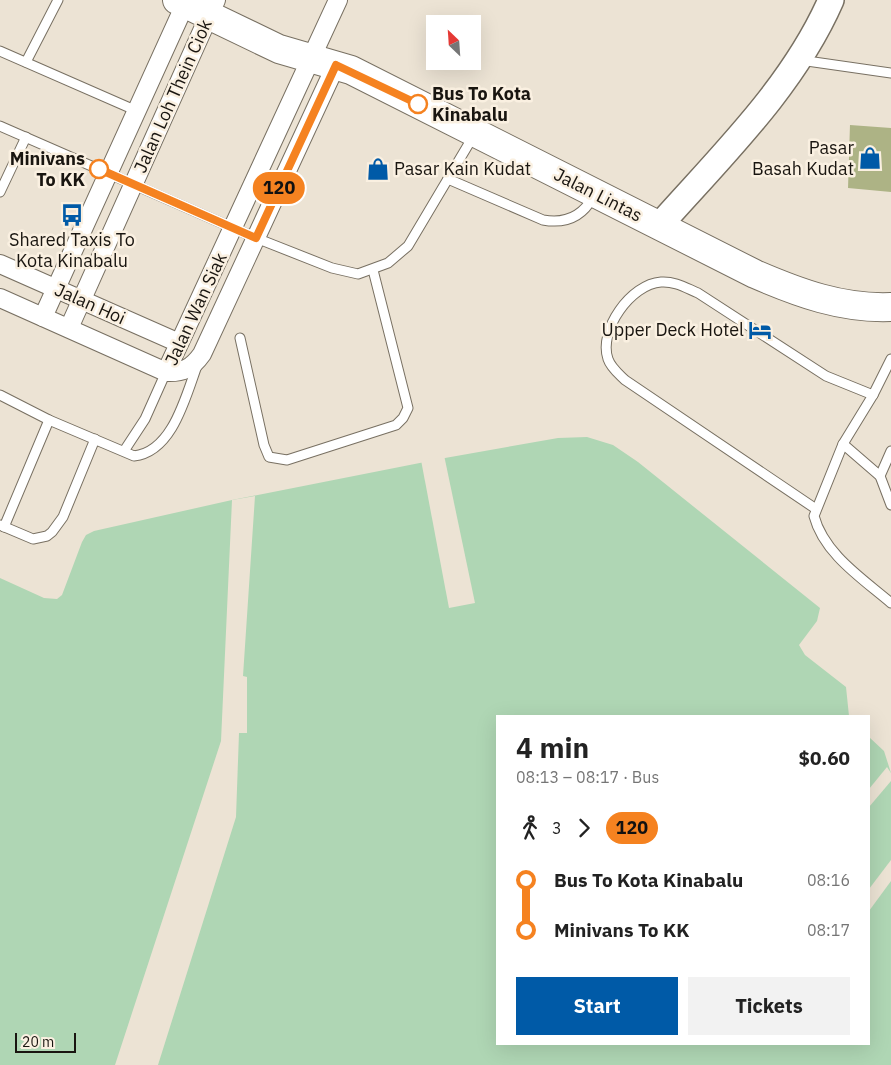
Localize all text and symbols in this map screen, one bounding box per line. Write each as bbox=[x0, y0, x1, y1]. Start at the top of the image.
street label: Jalan Loh Thein Ciok bbox=[128, 15, 217, 176]
north arrow bbox=[426, 15, 481, 70]
map controls bbox=[426, 15, 481, 70]
place label: Bus To Kota Kinabalu bbox=[432, 82, 531, 126]
marker: Bus To Kota Kinabalu bbox=[408, 94, 428, 114]
place label: Pasar Basah Kudat bbox=[752, 136, 854, 180]
shop icon: Pasar Basah Kudat bbox=[857, 145, 883, 171]
place label: Minivans To KK bbox=[10, 147, 85, 191]
shop icon: Pasar Kain Kudat bbox=[365, 156, 391, 182]
place label: Pasar Kain Kudat bbox=[394, 157, 531, 180]
marker: Minivans To KK bbox=[89, 159, 109, 179]
street label: Jalan Lintas bbox=[550, 162, 646, 227]
line badge: 120 bbox=[250, 172, 308, 204]
text: 120 bbox=[263, 176, 295, 199]
bus stop icon: Shared Taxis To Kota Kinabalu bbox=[59, 202, 85, 228]
place label: Shared Taxis To Kota Kinabalu bbox=[9, 228, 135, 272]
street label: Jalan Wan Siak bbox=[159, 248, 232, 369]
street label: Jalan Hoi bbox=[51, 278, 129, 329]
hotel icon: Upper Deck Hotel bbox=[747, 317, 773, 343]
place label: Upper Deck Hotel bbox=[602, 318, 744, 341]
text: 4 min bbox=[516, 729, 589, 766]
text: $0.60 bbox=[798, 746, 850, 770]
text: 08:13 – 08:17 · Bus bbox=[516, 767, 659, 787]
icon: walk bbox=[516, 814, 544, 842]
icon: forward bbox=[570, 814, 598, 842]
text: 120 bbox=[616, 816, 648, 839]
text: 3 bbox=[552, 818, 562, 838]
text: Bus To Kota Kinabalu bbox=[554, 868, 743, 892]
text: 08:16 bbox=[807, 870, 850, 890]
text: Minivans To KK bbox=[554, 918, 690, 942]
text: 08:17 bbox=[807, 920, 850, 940]
button: Start bbox=[516, 977, 678, 1035]
button: Tickets bbox=[688, 977, 850, 1035]
scale bar bbox=[15, 1030, 76, 1053]
text: 20 m bbox=[22, 1033, 54, 1051]

